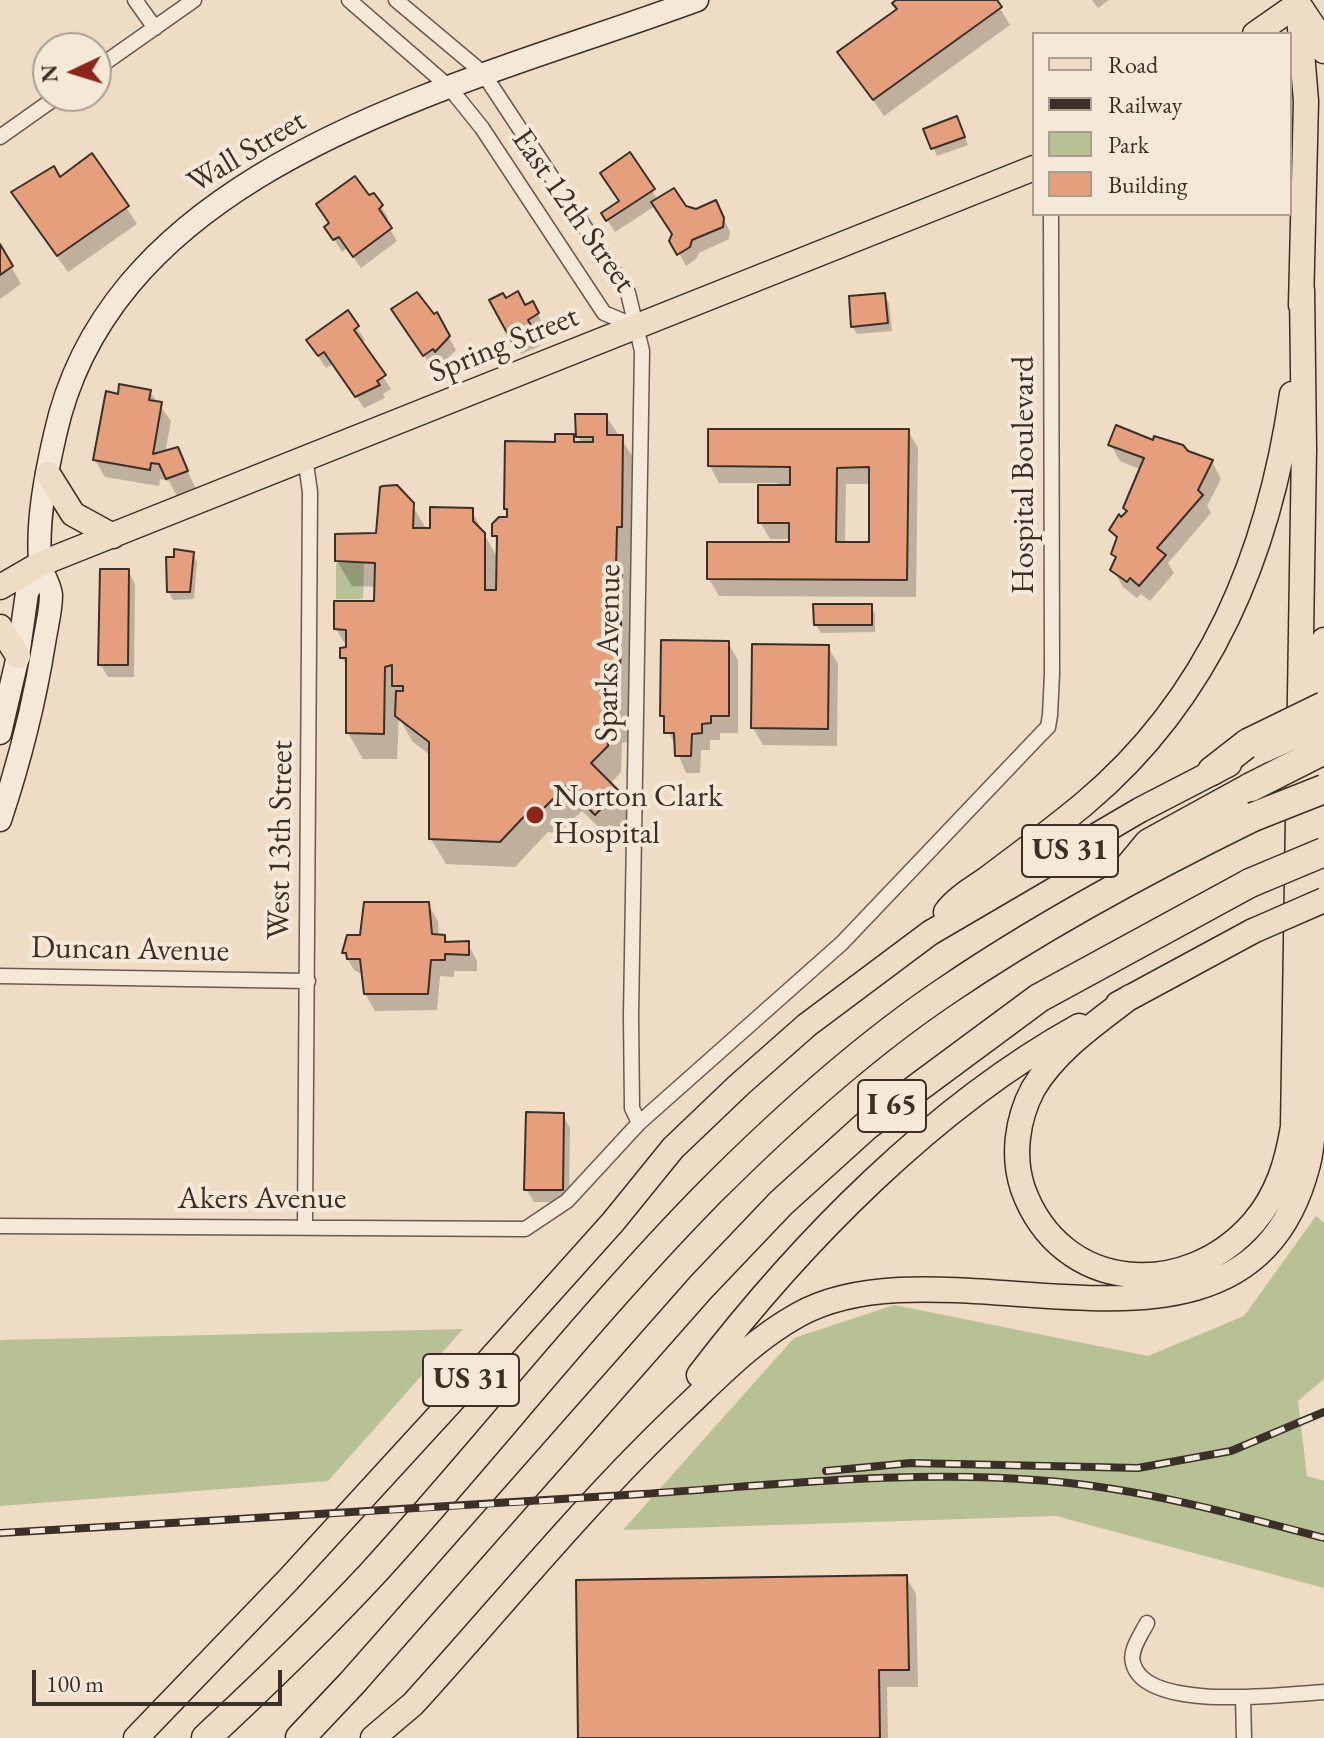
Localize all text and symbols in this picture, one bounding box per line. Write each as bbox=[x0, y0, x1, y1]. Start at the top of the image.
north arrow bbox=[32, 32, 112, 112]
legend bbox=[1032, 32, 1292, 216]
text: Road bbox=[1108, 49, 1158, 80]
text: N bbox=[34, 64, 65, 83]
text: Railway bbox=[1108, 89, 1182, 120]
street label: Wall Street bbox=[181, 102, 313, 202]
street label: East 12th Street bbox=[503, 122, 643, 300]
text: Park bbox=[1108, 129, 1149, 160]
text: Building bbox=[1108, 169, 1188, 200]
street label: Spring Street bbox=[424, 298, 584, 392]
street label: Hospital Boulevard bbox=[1005, 356, 1043, 594]
street label: Sparks Avenue bbox=[588, 564, 630, 742]
street label: West 13th Street bbox=[260, 740, 302, 940]
place label: Norton Clark Hospital bbox=[553, 778, 723, 853]
marker: Norton Clark Hospital bbox=[524, 804, 546, 826]
road number: US 31 bbox=[1022, 825, 1118, 877]
street label: Duncan Avenue bbox=[31, 929, 229, 971]
road number: I 65 bbox=[858, 1080, 926, 1132]
street label: Akers Avenue bbox=[178, 1180, 346, 1218]
road number: US 31 bbox=[423, 1354, 519, 1406]
scale bar bbox=[36, 1654, 286, 1704]
text: 100 m bbox=[46, 1668, 104, 1699]

